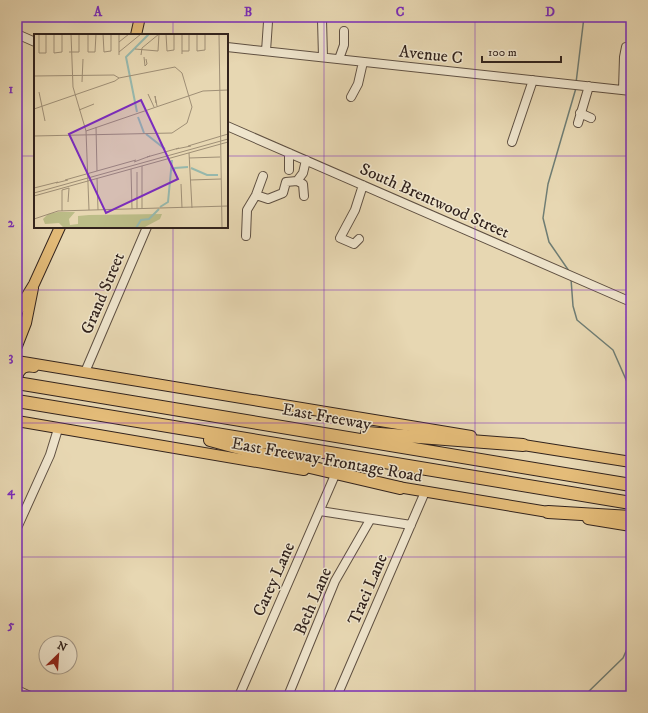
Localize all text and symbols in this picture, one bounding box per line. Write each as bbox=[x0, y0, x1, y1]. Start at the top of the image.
text: A bbox=[93, 4, 103, 20]
text: B bbox=[244, 4, 252, 20]
text: C bbox=[396, 4, 405, 20]
text: D bbox=[545, 4, 555, 20]
inset map bbox=[34, 34, 228, 228]
scale bar bbox=[482, 38, 561, 64]
street label: Avenue C bbox=[398, 41, 464, 69]
text: 100 m bbox=[488, 45, 517, 60]
text: 1 bbox=[9, 81, 14, 97]
street label: South Brentwood Street bbox=[356, 158, 513, 244]
text: 2 bbox=[8, 215, 15, 231]
street label: Grand Street bbox=[76, 249, 130, 338]
text: 3 bbox=[9, 349, 14, 365]
street label: East Freeway bbox=[281, 398, 374, 436]
street label: East Freeway Frontage Road bbox=[230, 432, 425, 488]
text: 4 bbox=[6, 483, 15, 500]
street label: Carey Lane bbox=[248, 539, 300, 620]
street label: Traci Lane bbox=[343, 550, 393, 628]
street label: Beth Lane bbox=[289, 564, 337, 638]
text: 5 bbox=[7, 617, 15, 633]
north arrow bbox=[38, 635, 78, 675]
text: N bbox=[55, 639, 69, 655]

